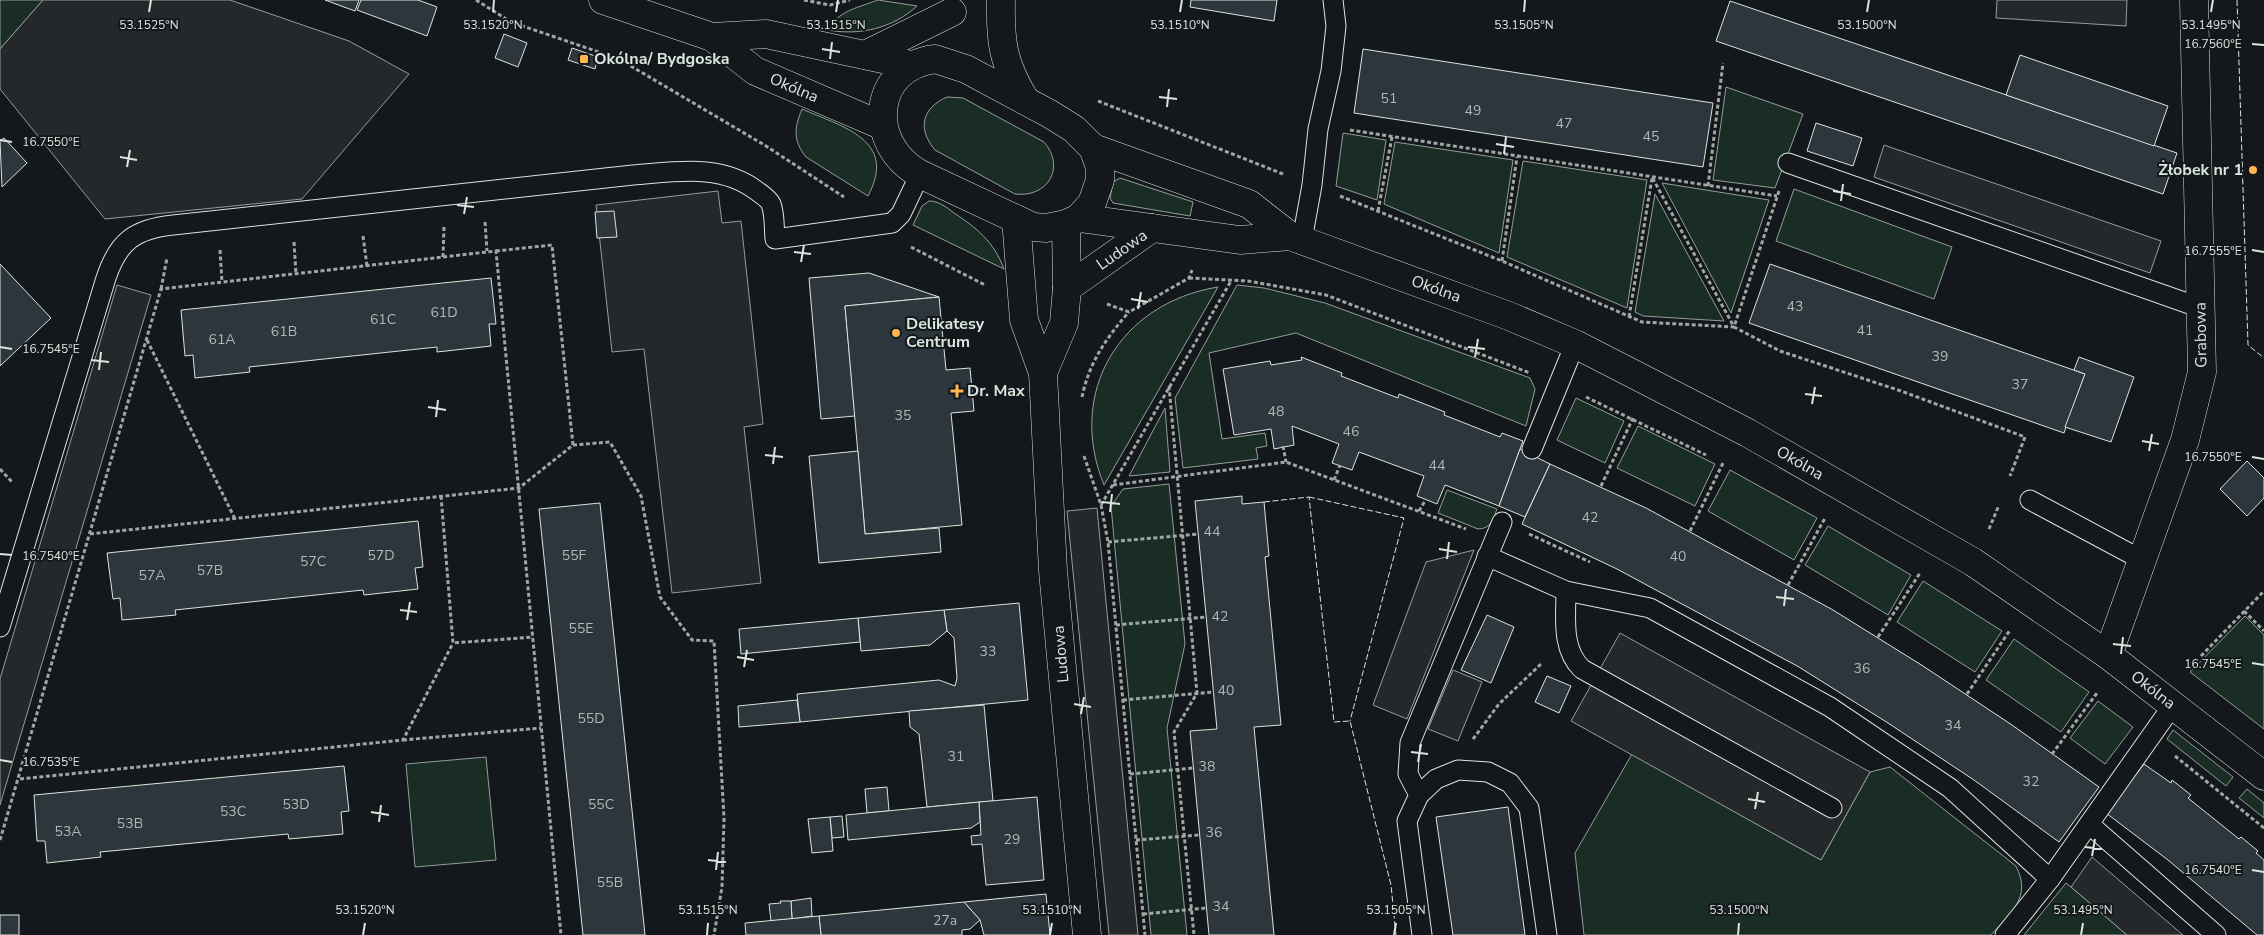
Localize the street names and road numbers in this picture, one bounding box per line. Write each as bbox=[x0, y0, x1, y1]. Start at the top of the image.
street label: Okólna bbox=[766, 68, 822, 108]
street label: Ludowa bbox=[1092, 225, 1152, 275]
street label: Okólna bbox=[1408, 270, 1464, 308]
street label: Grabowa bbox=[2189, 302, 2213, 368]
street label: Okólna bbox=[1772, 441, 1828, 485]
street label: Ludowa bbox=[1048, 624, 1074, 684]
street label: Okólna bbox=[2126, 666, 2180, 714]

